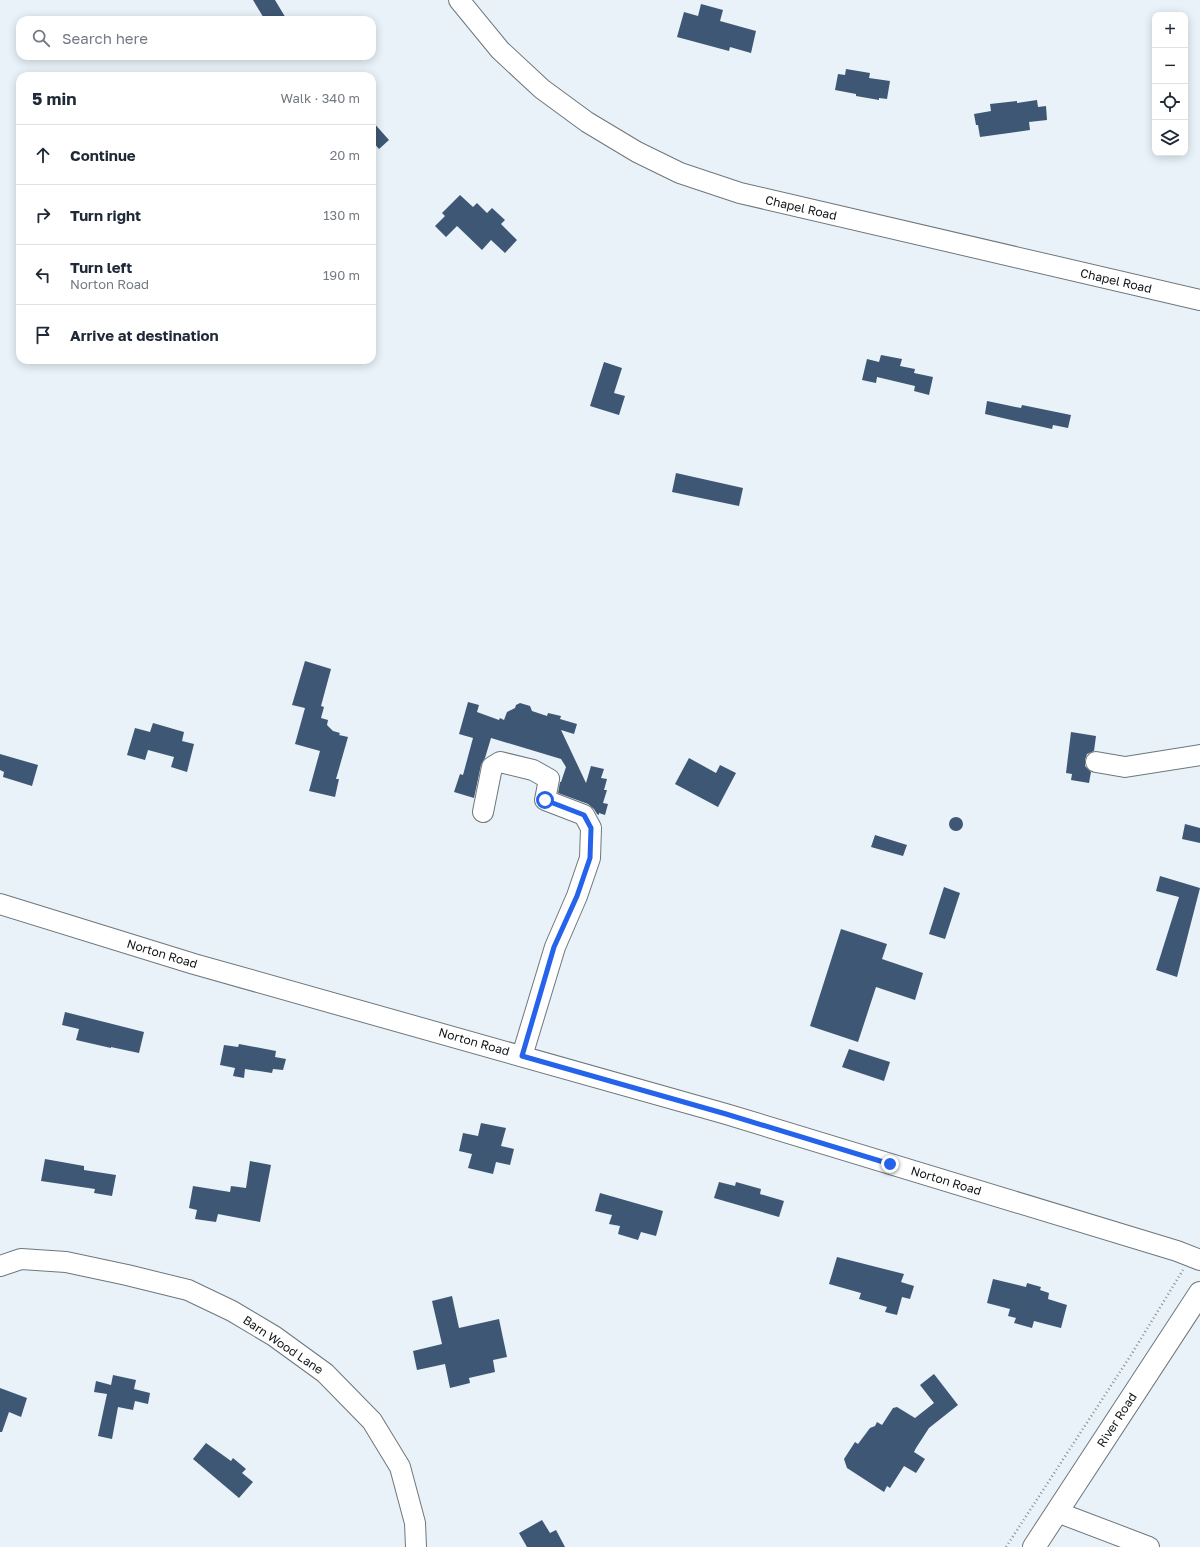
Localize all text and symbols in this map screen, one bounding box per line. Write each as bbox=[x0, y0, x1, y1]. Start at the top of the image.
map controls bbox=[1152, 12, 1188, 156]
button: + bbox=[1152, 12, 1188, 48]
search box bbox=[16, 16, 376, 60]
icon: search bbox=[30, 27, 52, 49]
text: Search here bbox=[62, 29, 148, 47]
button: − bbox=[1152, 48, 1188, 84]
button: locate bbox=[1152, 84, 1188, 120]
text: 5 min bbox=[32, 88, 76, 109]
text: Walk · 340 m bbox=[280, 90, 360, 106]
button: layers bbox=[1152, 120, 1188, 156]
icon: ahead bbox=[32, 144, 54, 166]
text: Continue bbox=[70, 146, 136, 164]
text: 20 m bbox=[330, 147, 360, 163]
street label: Chapel Road bbox=[764, 192, 838, 223]
icon: right bbox=[32, 204, 54, 226]
text: Turn right bbox=[70, 206, 141, 224]
text: 130 m bbox=[323, 207, 360, 223]
text: Turn left bbox=[70, 258, 132, 276]
icon: left bbox=[32, 264, 54, 286]
street label: Chapel Road bbox=[1079, 265, 1153, 296]
text: 190 m bbox=[323, 267, 360, 283]
text: Norton Road bbox=[70, 276, 149, 292]
icon: arrive bbox=[32, 324, 54, 346]
text: Arrive at destination bbox=[70, 326, 219, 344]
route start bbox=[536, 791, 554, 809]
street label: Norton Road bbox=[125, 936, 199, 971]
street label: Norton Road bbox=[437, 1024, 511, 1059]
route end bbox=[881, 1155, 899, 1173]
street label: Norton Road bbox=[909, 1163, 983, 1198]
street label: Barn Wood Lane bbox=[240, 1312, 326, 1377]
street label: River Road bbox=[1093, 1390, 1140, 1450]

